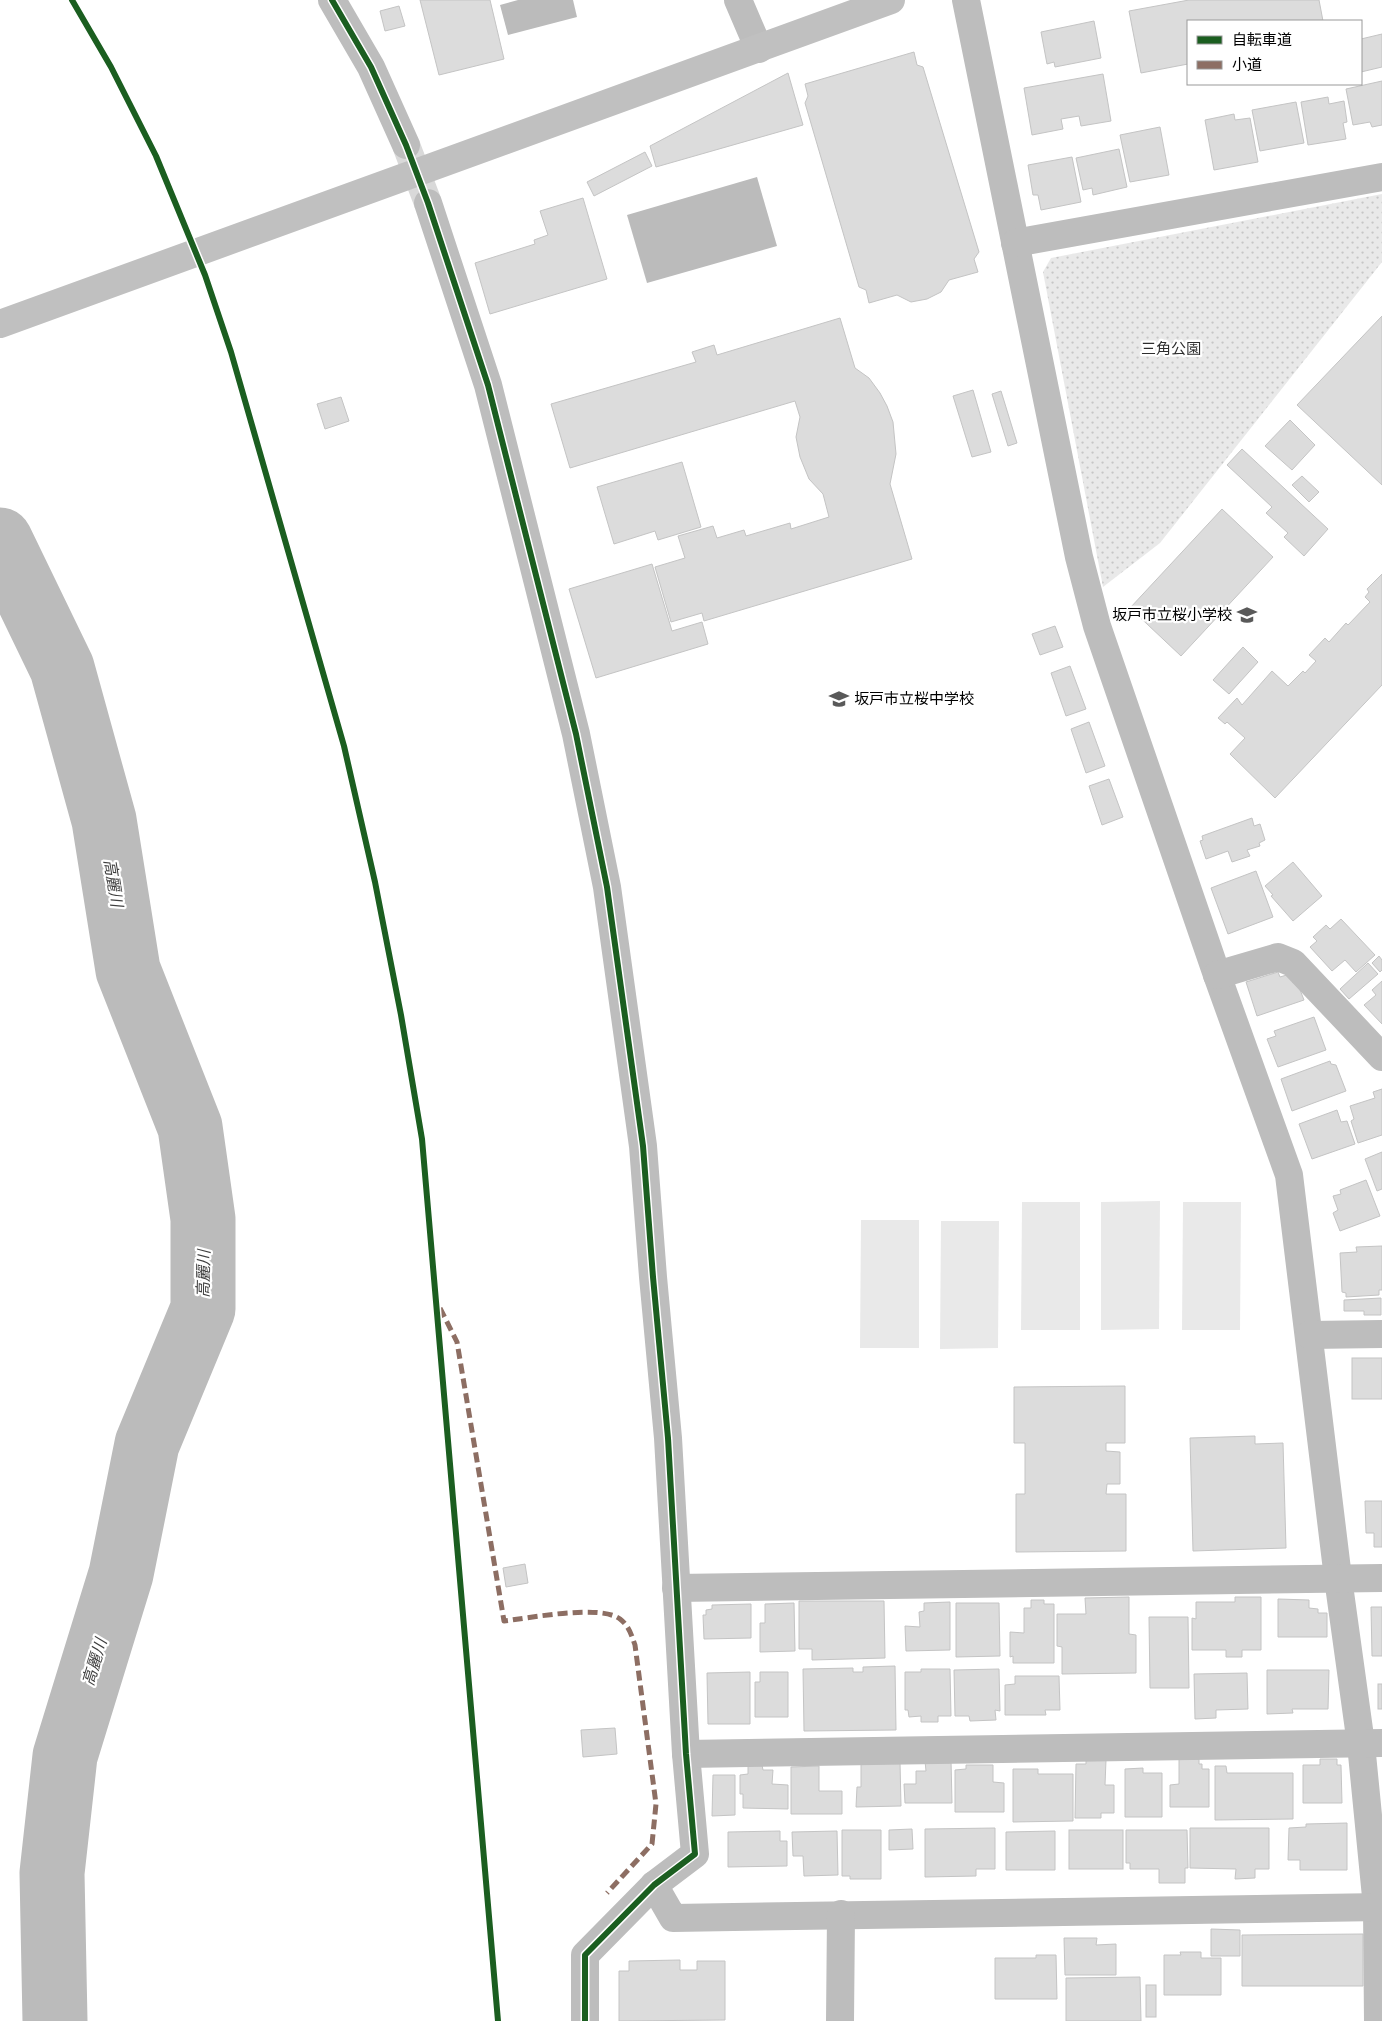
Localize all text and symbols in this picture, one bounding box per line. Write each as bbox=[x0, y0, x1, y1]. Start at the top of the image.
legend bbox=[1187, 20, 1362, 85]
text: 自転車道 bbox=[1232, 32, 1292, 48]
text: 小道 bbox=[1232, 57, 1262, 73]
park label: 三角公園 bbox=[1141, 341, 1201, 357]
school or university icon: 坂戸市立桜小学校 bbox=[1236, 604, 1258, 626]
place label: 坂戸市立桜小学校 bbox=[1112, 607, 1232, 623]
school or university icon: 坂戸市立桜中学校 bbox=[828, 688, 850, 710]
place label: 坂戸市立桜中学校 bbox=[854, 691, 974, 707]
water label: 高麗川 bbox=[101, 858, 126, 910]
water label: 高麗川 bbox=[195, 1248, 212, 1298]
water label: 高麗川 bbox=[79, 1635, 110, 1688]

